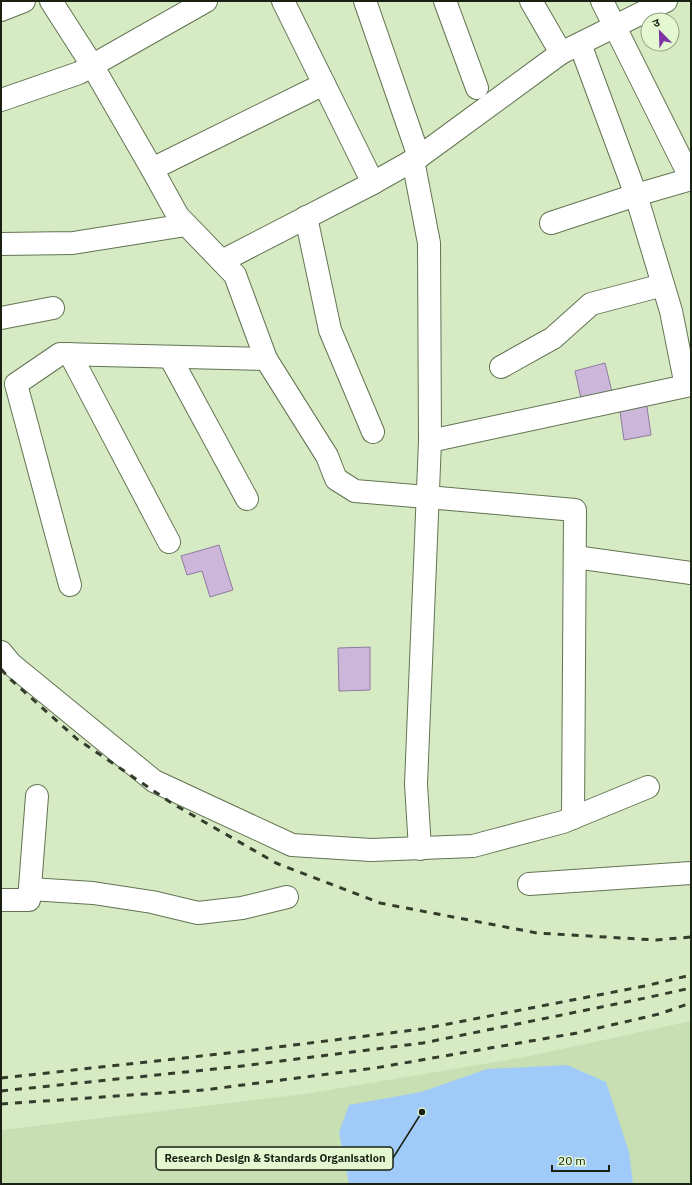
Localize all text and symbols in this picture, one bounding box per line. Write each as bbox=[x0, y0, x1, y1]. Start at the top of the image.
north arrow bbox=[640, 12, 680, 52]
text: उ bbox=[650, 15, 662, 30]
callout: Research Design & Standards Organisation bbox=[156, 1147, 393, 1170]
scale bar bbox=[552, 1147, 609, 1173]
text: Research Design & Standards Organisation bbox=[165, 1151, 385, 1165]
text: 20 m bbox=[558, 1153, 586, 1168]

